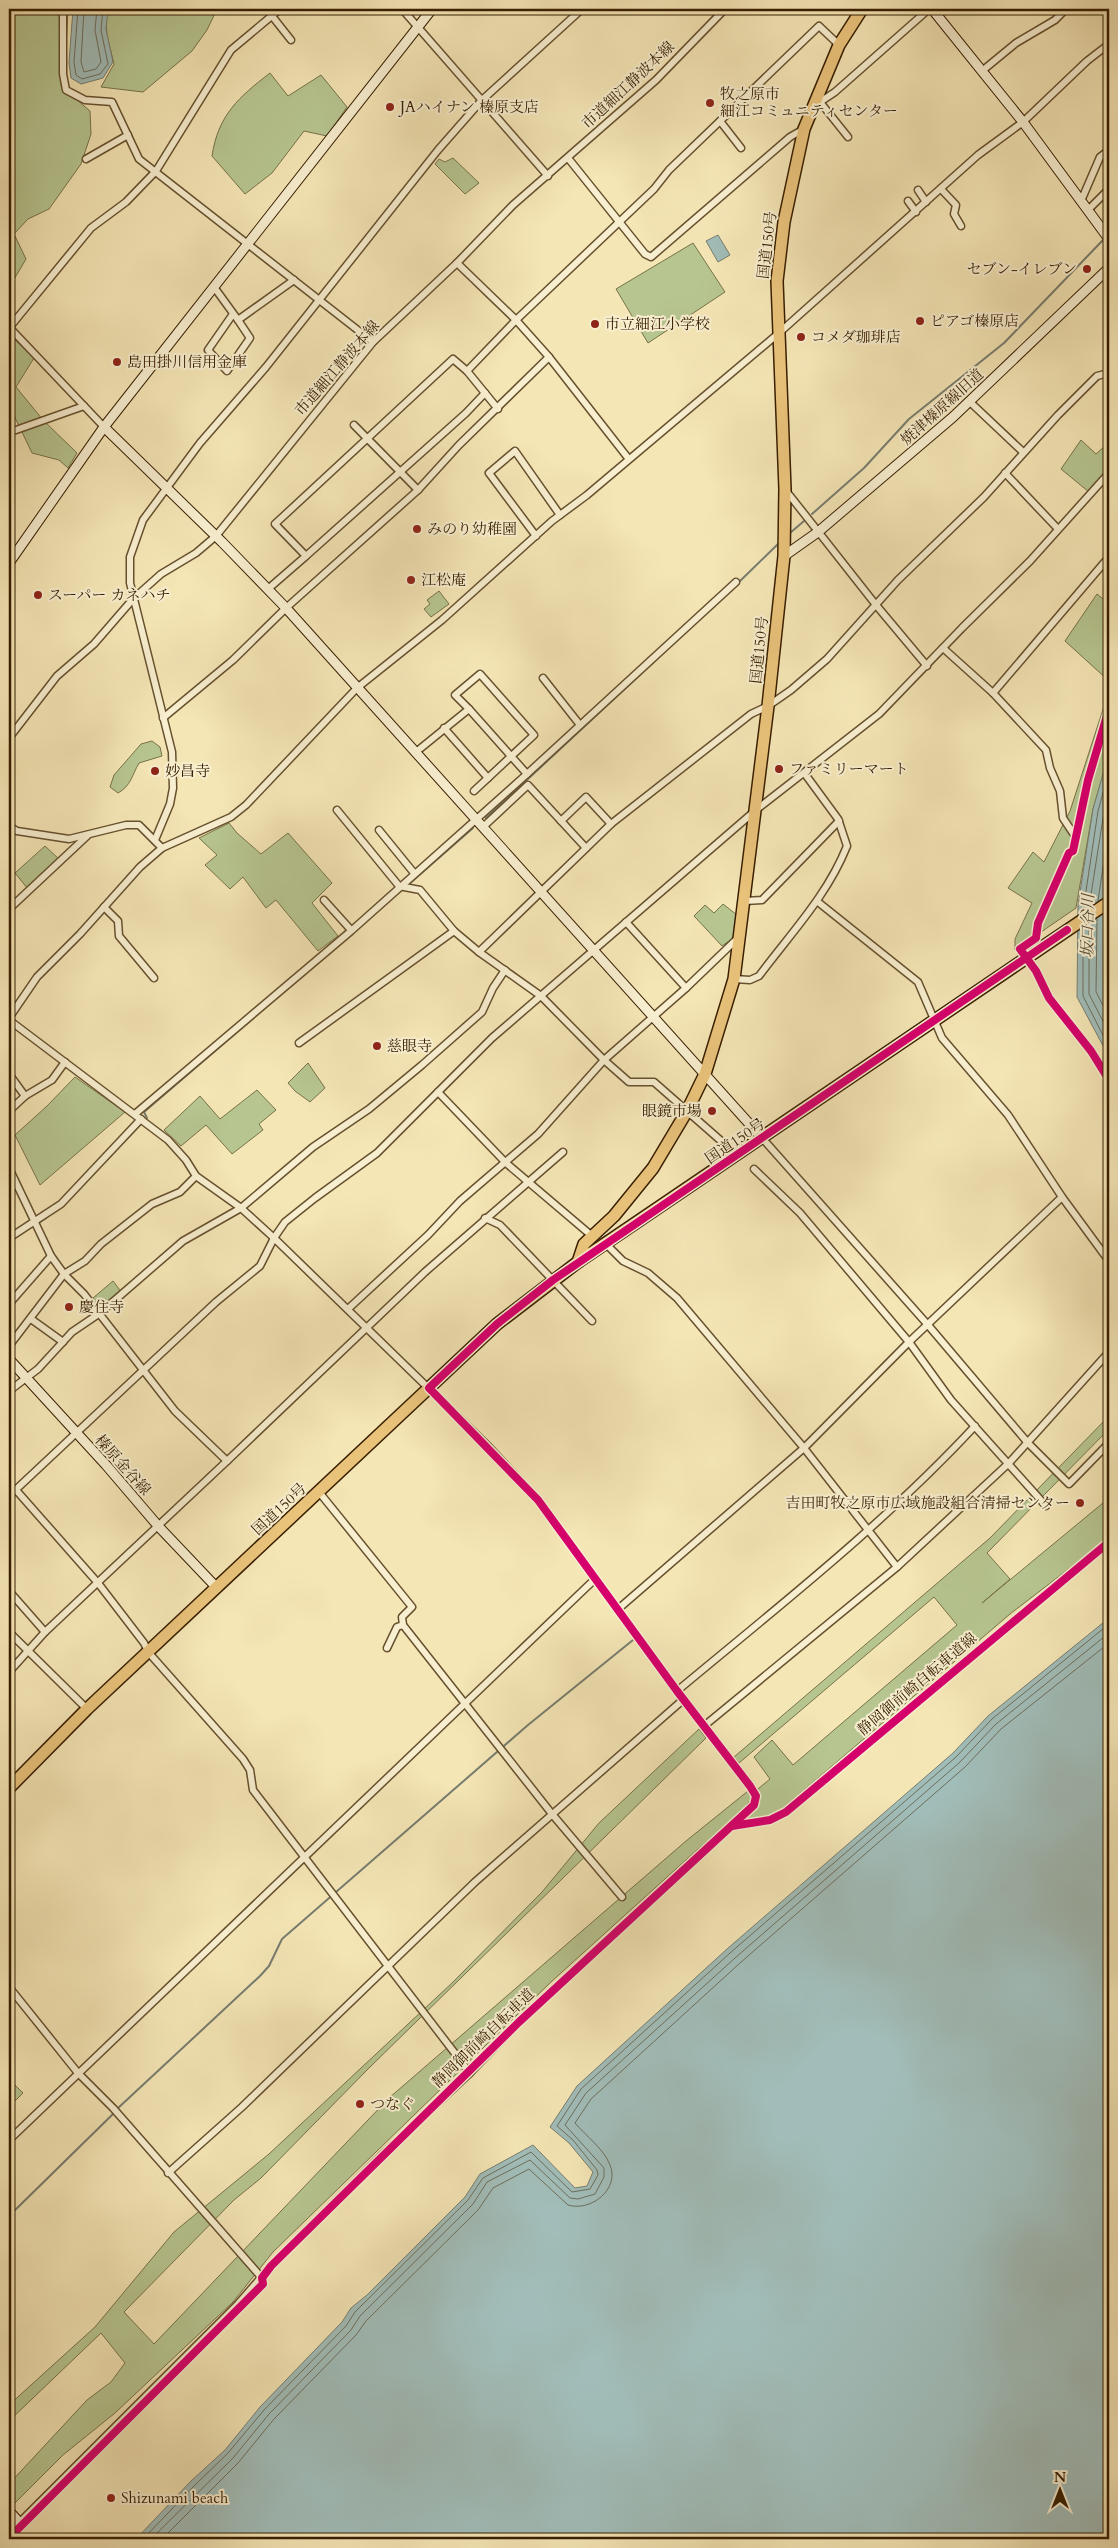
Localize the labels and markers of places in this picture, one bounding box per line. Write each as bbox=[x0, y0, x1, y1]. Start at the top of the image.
place label: 牧之原市 細江コミュニティセンター bbox=[720, 84, 898, 121]
place label: JAハイナン 榛原支店 bbox=[398, 97, 539, 117]
marker: 牧之原市 細江コミュニティセンター bbox=[704, 97, 716, 109]
marker: JAハイナン 榛原支店 bbox=[384, 101, 396, 113]
place label: セブン-イレブン bbox=[967, 259, 1077, 279]
marker: セブン-イレブン bbox=[1081, 263, 1093, 275]
place label: ピアゴ榛原店 bbox=[930, 311, 1019, 331]
place label: 市立細江小学校 bbox=[605, 314, 710, 334]
marker: ピアゴ榛原店 bbox=[914, 315, 926, 327]
marker: 市立細江小学校 bbox=[589, 318, 601, 330]
place label: コメダ珈琲店 bbox=[811, 327, 901, 347]
marker: コメダ珈琲店 bbox=[795, 331, 807, 343]
place label: 島田掛川信用金庫 bbox=[127, 352, 247, 372]
marker: 島田掛川信用金庫 bbox=[111, 356, 123, 368]
place label: みのり幼稚園 bbox=[427, 519, 517, 539]
marker: みのり幼稚園 bbox=[411, 523, 423, 535]
place label: 江松庵 bbox=[421, 570, 466, 590]
marker: 江松庵 bbox=[405, 574, 417, 586]
place label: スーパー カネハチ bbox=[48, 585, 170, 605]
marker: スーパー カネハチ bbox=[32, 589, 44, 601]
place label: ファミリーマート bbox=[789, 759, 909, 779]
place label: 妙昌寺 bbox=[165, 761, 210, 781]
marker: ファミリーマート bbox=[773, 763, 785, 775]
marker: 妙昌寺 bbox=[149, 765, 161, 777]
place label: 慈眼寺 bbox=[387, 1036, 432, 1056]
marker: 慈眼寺 bbox=[371, 1040, 383, 1052]
place label: 眼鏡市場 bbox=[642, 1101, 702, 1121]
marker: 眼鏡市場 bbox=[706, 1105, 718, 1117]
place label: 慶住寺 bbox=[79, 1297, 124, 1317]
marker: 慶住寺 bbox=[63, 1301, 75, 1313]
place label: 吉田町牧之原市広域施設組合清掃センター bbox=[786, 1493, 1070, 1513]
marker: 吉田町牧之原市広域施設組合清掃センター bbox=[1074, 1497, 1086, 1509]
place label: つなぐ bbox=[370, 2094, 415, 2114]
marker: つなぐ bbox=[354, 2098, 366, 2110]
place label: Shizunami beach bbox=[121, 2488, 229, 2508]
marker: Shizunami beach bbox=[105, 2492, 117, 2504]

